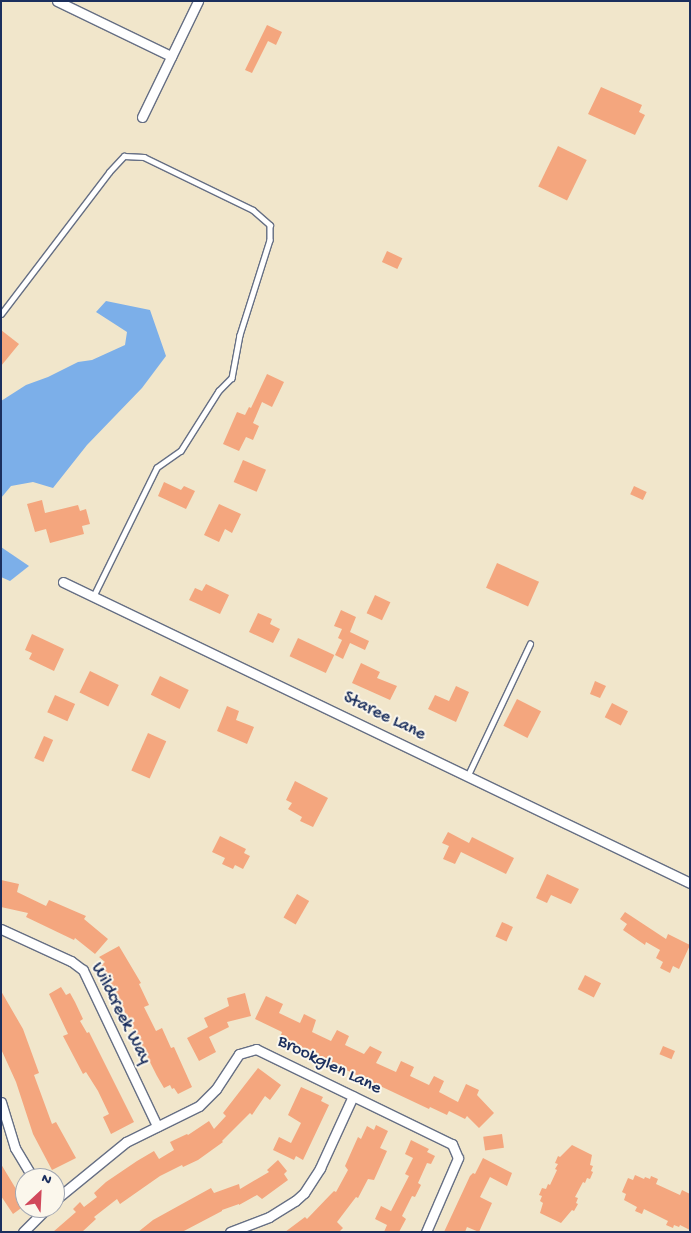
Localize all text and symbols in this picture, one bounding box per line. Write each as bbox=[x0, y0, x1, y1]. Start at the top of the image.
street label: Staree Lane bbox=[339, 688, 429, 746]
street label: Wildcreek Way bbox=[85, 960, 155, 1068]
street label: Brookglen Lane bbox=[273, 1032, 385, 1100]
north arrow bbox=[15, 1168, 65, 1218]
text: N bbox=[38, 1170, 54, 1189]

